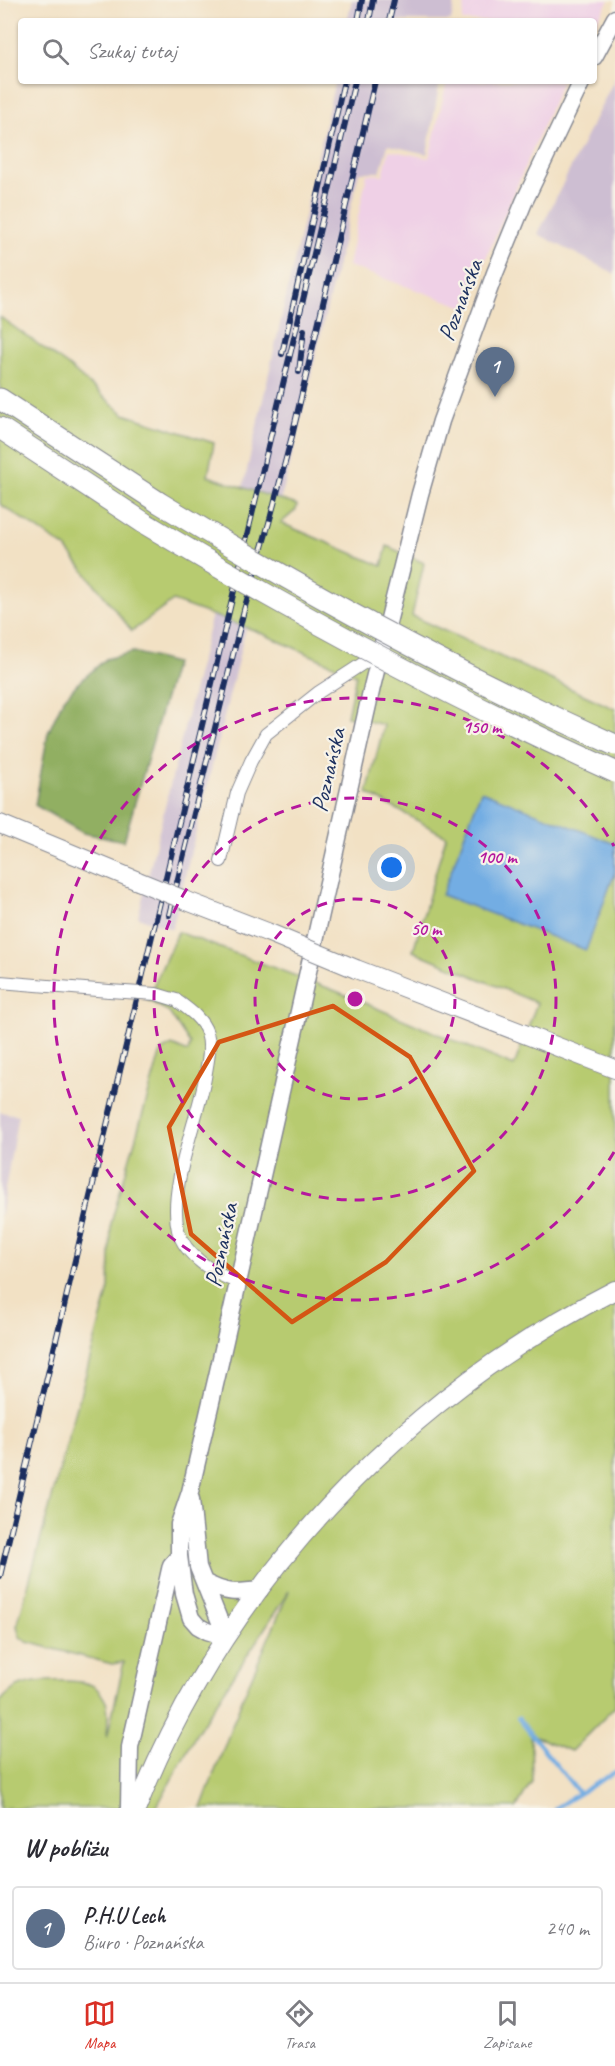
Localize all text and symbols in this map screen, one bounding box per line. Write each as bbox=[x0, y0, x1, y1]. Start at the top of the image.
search box bbox=[18, 18, 597, 84]
icon: search bbox=[39, 35, 72, 68]
text: Szukaj tutaj bbox=[87, 37, 177, 65]
street label: Poznańska bbox=[431, 253, 490, 345]
pin: 1 bbox=[476, 348, 514, 397]
text: 150 m bbox=[463, 716, 503, 738]
street label: Poznańska bbox=[304, 724, 353, 815]
text: 100 m bbox=[478, 846, 518, 868]
your location bbox=[377, 853, 406, 882]
text: 50 m bbox=[411, 918, 443, 940]
centre of rings bbox=[345, 989, 365, 1009]
street label: Poznańska bbox=[197, 1199, 245, 1290]
text: W pobliżu bbox=[24, 1831, 107, 1864]
text: P.H.U Lech bbox=[83, 1902, 165, 1930]
text: 1 bbox=[41, 1916, 50, 1941]
text: 240 m bbox=[546, 1916, 589, 1941]
text: Biuro · Poznańska bbox=[83, 1930, 203, 1955]
tab: Mapa bbox=[83, 1997, 116, 2053]
tab: Trasa bbox=[283, 1997, 316, 2053]
tab: Zapisane bbox=[483, 1997, 532, 2053]

